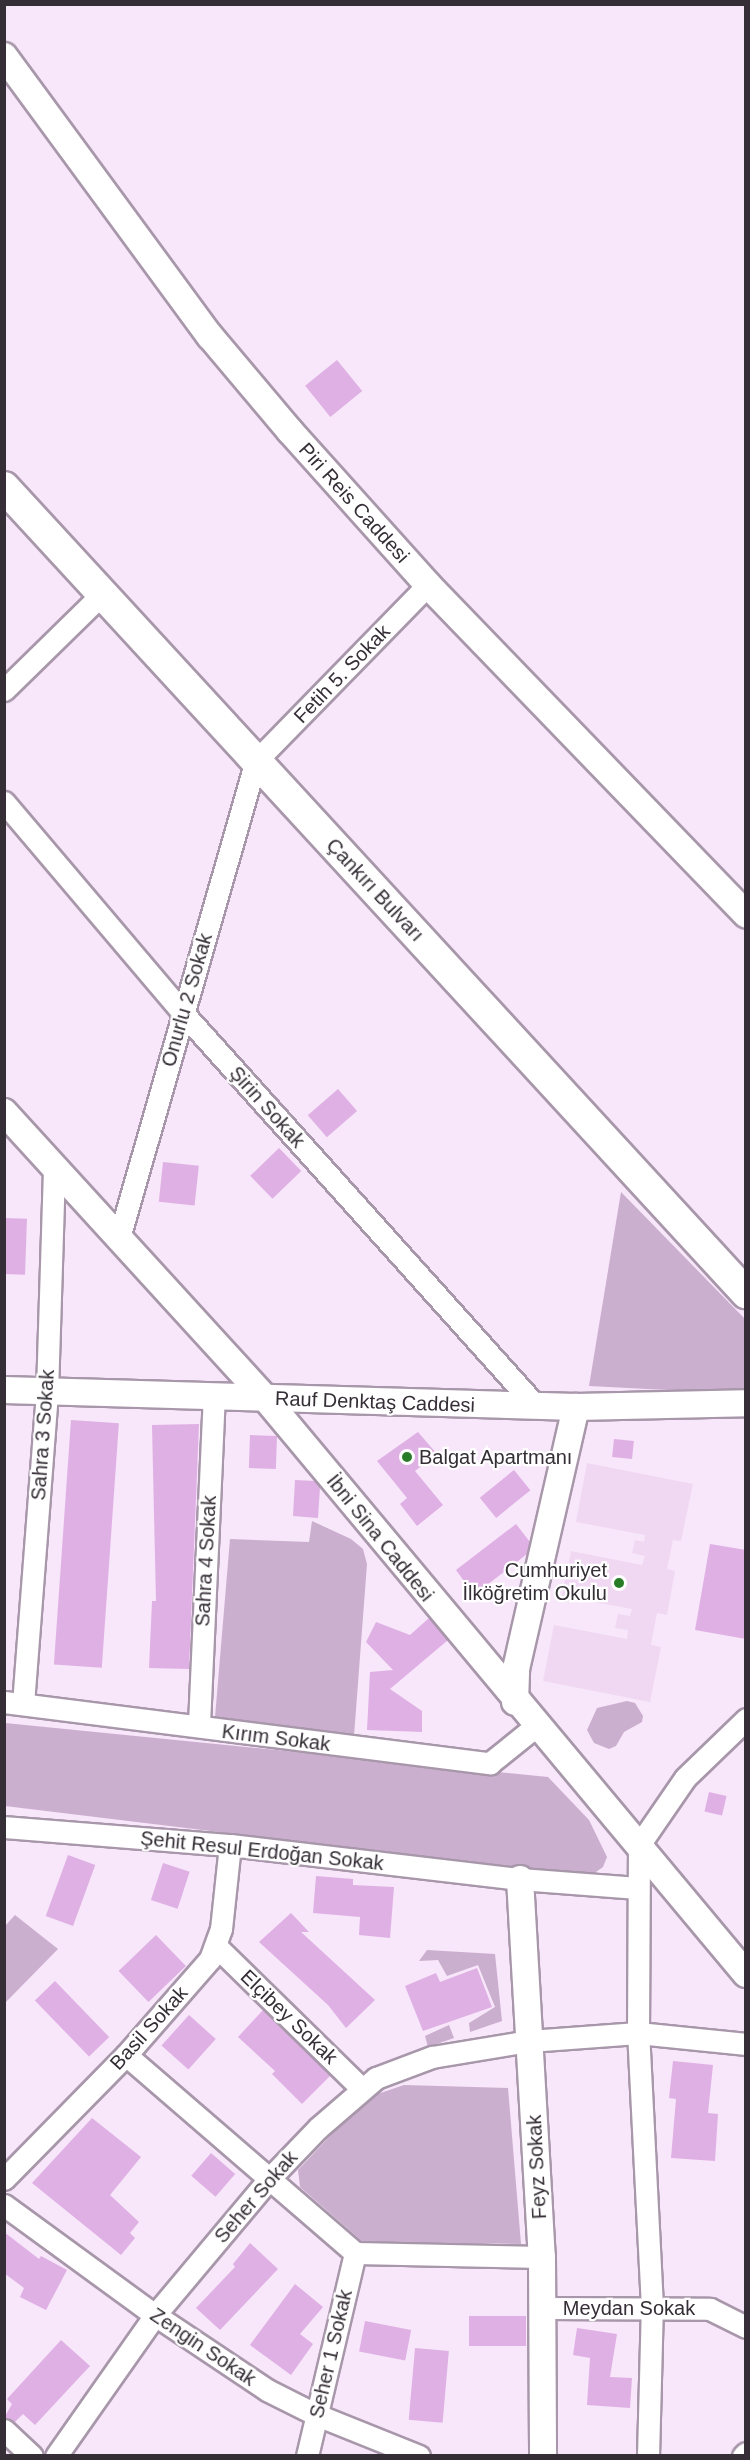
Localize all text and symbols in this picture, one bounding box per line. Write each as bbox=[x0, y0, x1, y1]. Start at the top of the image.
street label: Piri Reis Caddesi bbox=[294, 438, 414, 568]
street label: Fetih 5. Sokak bbox=[289, 620, 395, 728]
street label: Çankırı Bulvarı bbox=[321, 833, 429, 947]
street label: Onurlu 2 Sokak bbox=[156, 930, 218, 1070]
street label: Şirin Sokak bbox=[224, 1061, 310, 1153]
street label: Sahra 3 Sokak bbox=[26, 1369, 60, 1501]
street label: Rauf Denktaş Caddesi bbox=[275, 1387, 475, 1417]
place label: Balgat Apartmanı bbox=[419, 1445, 574, 1469]
marker: Balgat Apartmanı bbox=[400, 1450, 414, 1464]
street label: İbni Sina Caddesi bbox=[321, 1470, 439, 1606]
street label: Sahra 4 Sokak bbox=[191, 1495, 221, 1627]
place label: Cumhuriyet İlköğretim Okulu bbox=[463, 1559, 607, 1606]
marker: Cumhuriyet İlköğretim Okulu bbox=[612, 1576, 626, 1590]
street label: Kırım Sokak bbox=[220, 1719, 332, 1757]
street label: Şehit Resul Erdoğan Sokak bbox=[139, 1826, 385, 1876]
street label: Elçibey Sokak bbox=[235, 1965, 343, 2069]
street label: Basil Sokak bbox=[105, 1981, 193, 2075]
street label: Feyz Sokak bbox=[522, 2114, 552, 2220]
street label: Seher Sokak bbox=[209, 2146, 303, 2248]
street label: Seher 1 Sokak bbox=[305, 2287, 357, 2421]
street label: Meydan Sokak bbox=[563, 2296, 695, 2320]
street label: Zengin Sokak bbox=[146, 2303, 260, 2391]

